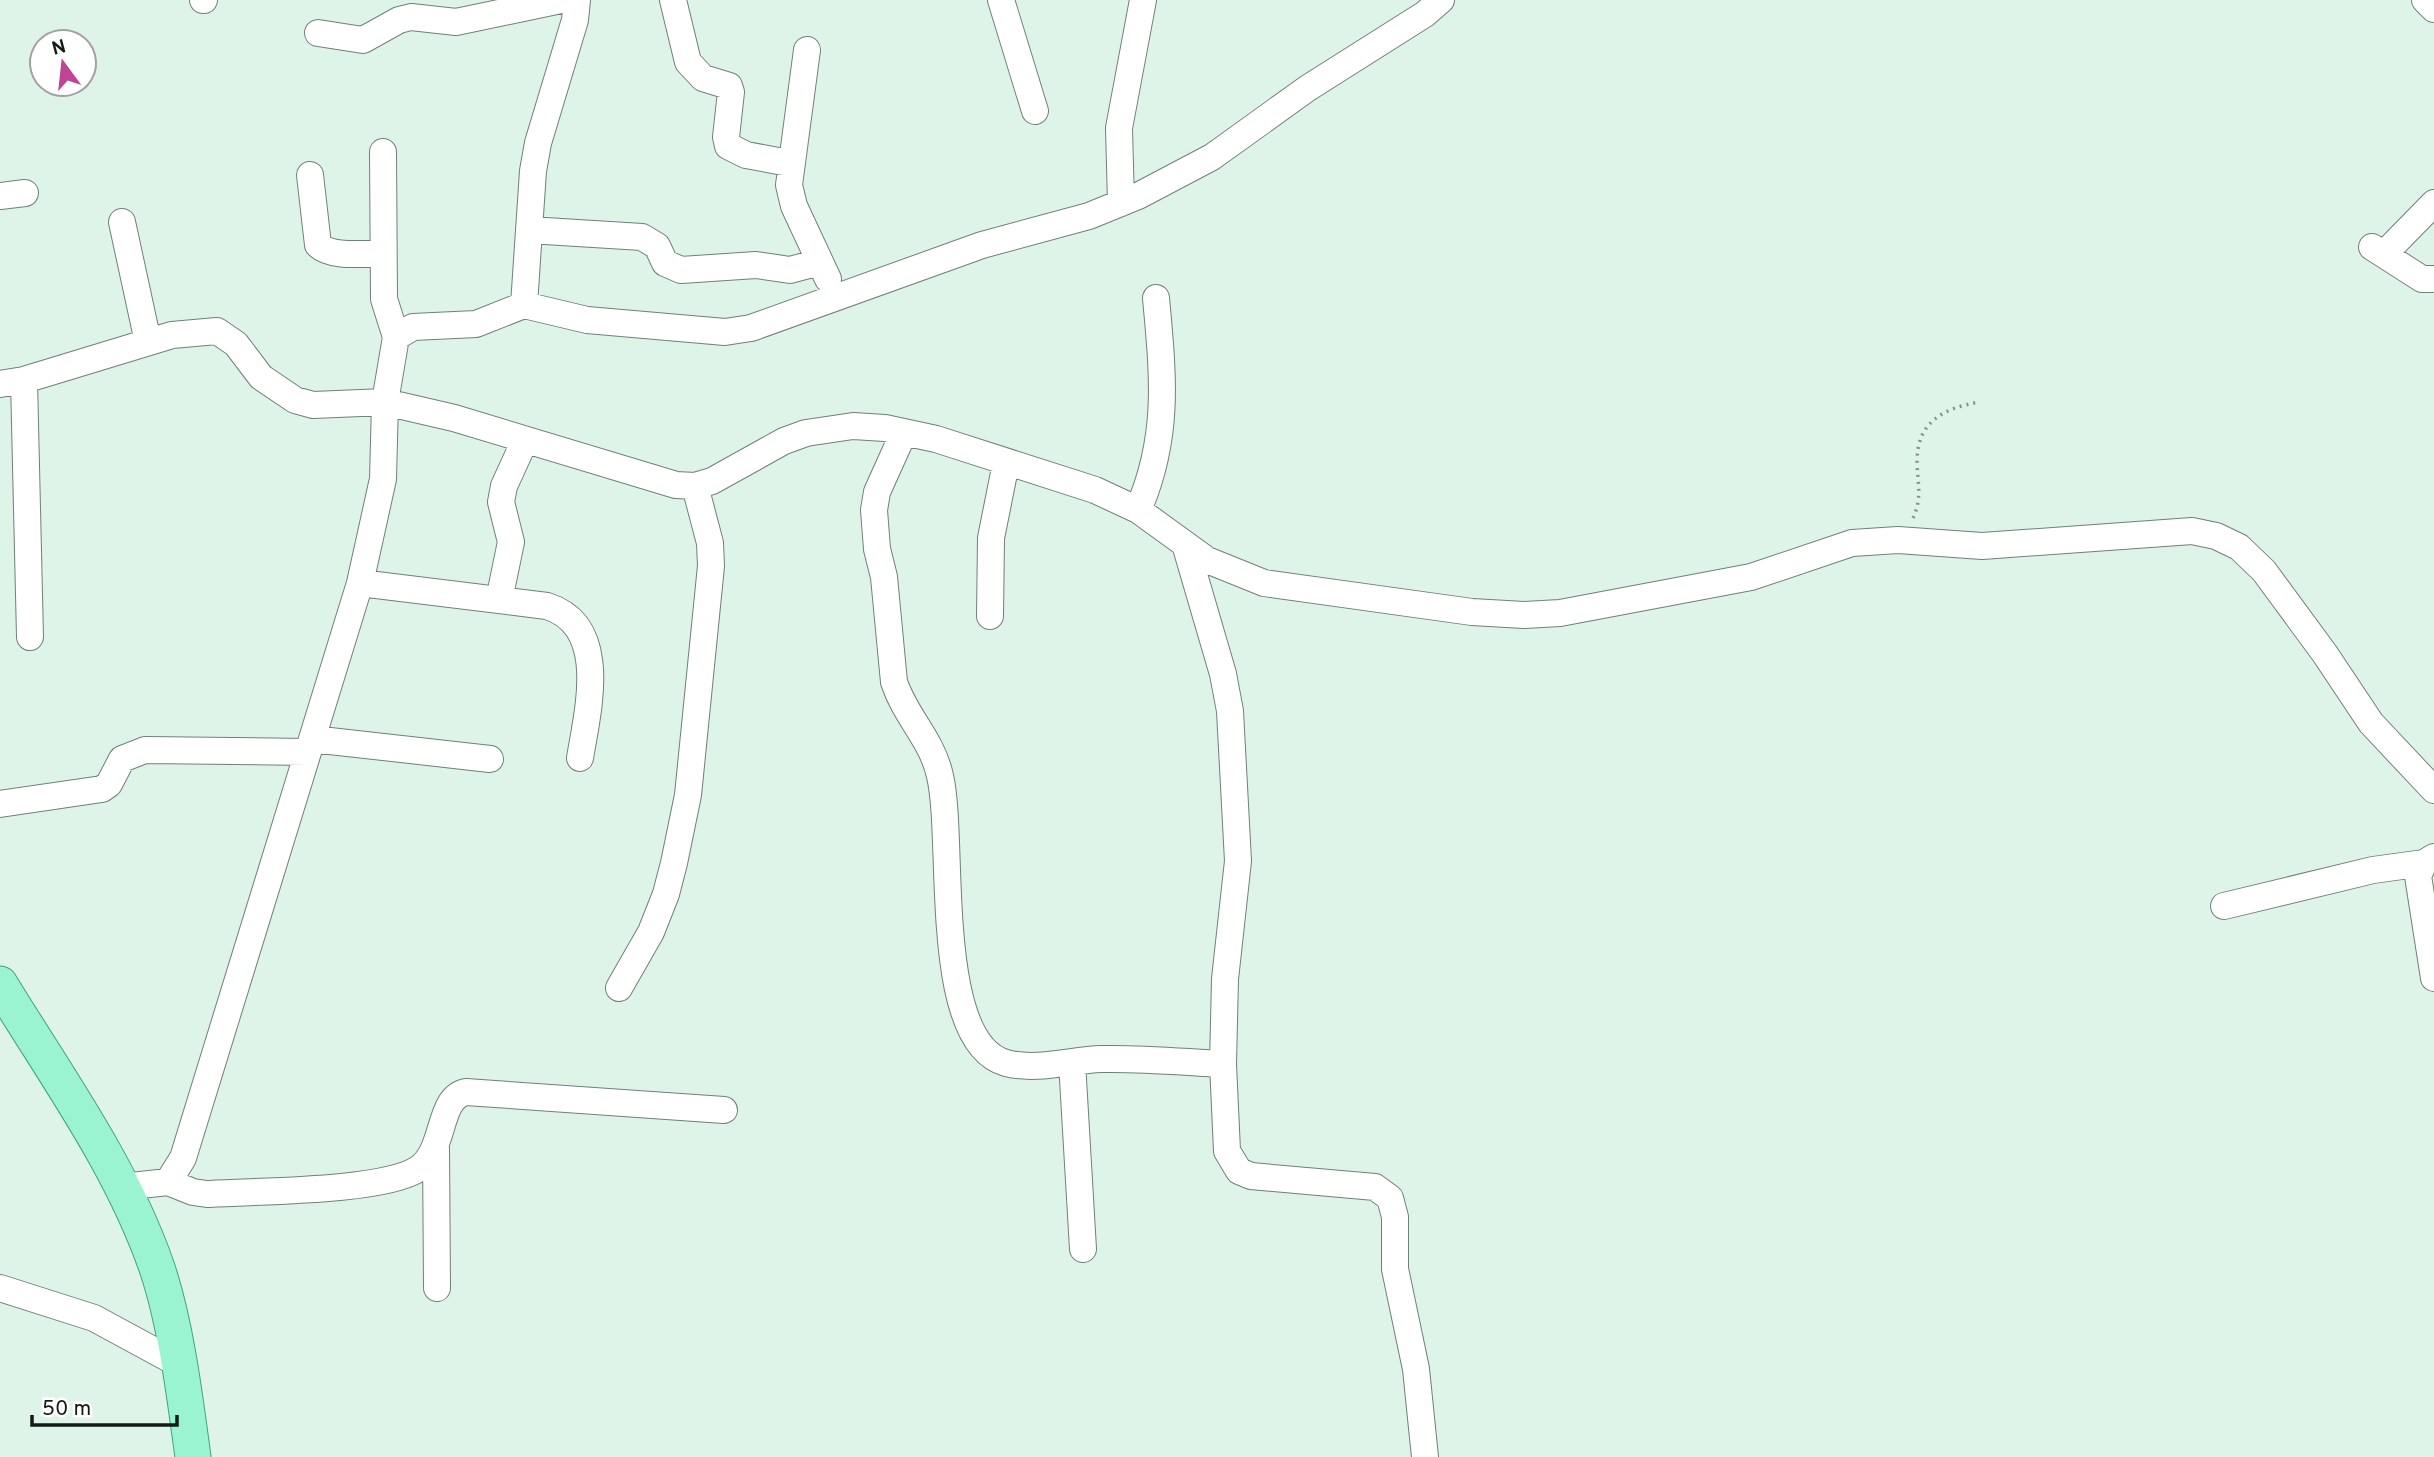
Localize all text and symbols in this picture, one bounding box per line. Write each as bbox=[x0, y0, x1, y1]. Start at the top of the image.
north arrow bbox=[28, 28, 98, 98]
text: N bbox=[49, 35, 69, 62]
scale bar bbox=[32, 1384, 177, 1428]
text: 50 m bbox=[42, 1396, 91, 1423]

